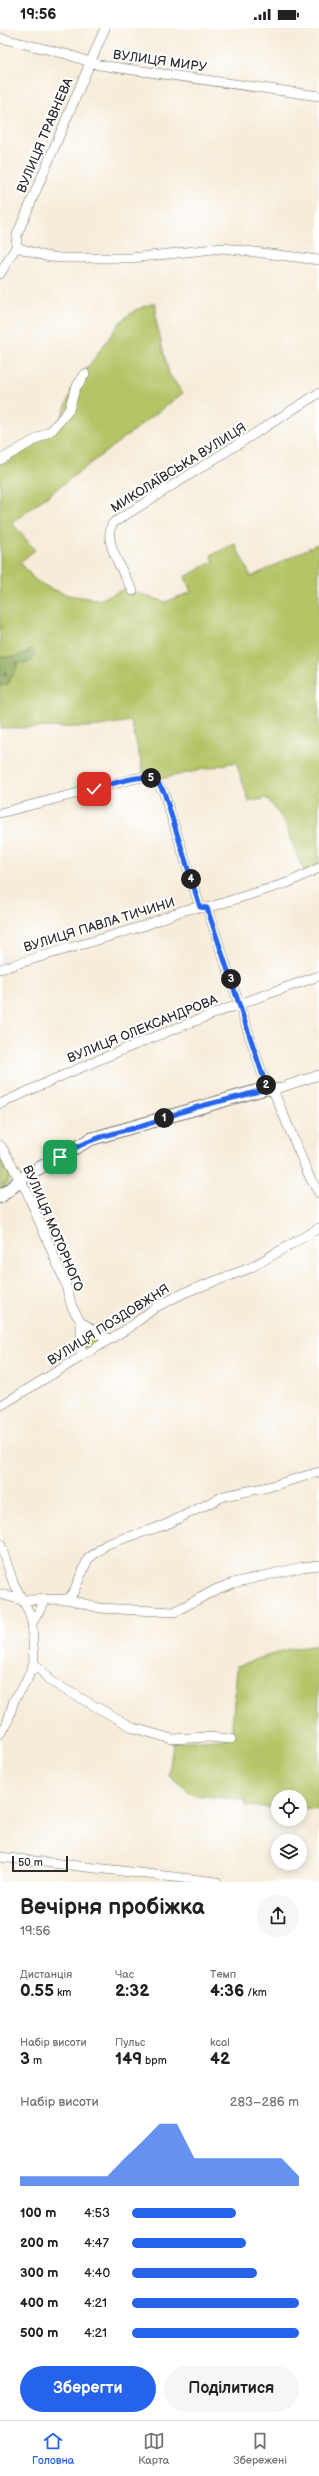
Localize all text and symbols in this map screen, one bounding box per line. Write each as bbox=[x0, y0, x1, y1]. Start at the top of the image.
text: 19:56 bbox=[20, 5, 56, 24]
street label: ВУЛИЦЯ МИРУ bbox=[112, 46, 208, 76]
street label: ВУЛИЦЯ ТРАВНЕВА bbox=[13, 75, 76, 195]
street label: МИКОЛАЇВСЬКА ВУЛИЦЯ bbox=[108, 420, 249, 516]
pin: 5 bbox=[141, 768, 161, 788]
text: 5 bbox=[148, 771, 154, 784]
pin bbox=[77, 772, 111, 806]
icon: check bbox=[83, 778, 105, 800]
pin: 4 bbox=[181, 869, 201, 889]
text: 4 bbox=[188, 872, 194, 885]
street label: ВУЛИЦЯ ПАВЛА ТИЧИНИ bbox=[22, 894, 177, 956]
pin: 3 bbox=[221, 969, 241, 989]
text: 3 bbox=[228, 972, 234, 985]
street label: ВУЛИЦЯ ОЛЕКСАНДРОВА bbox=[65, 991, 220, 1066]
pin: 2 bbox=[256, 1075, 276, 1095]
text: 2 bbox=[263, 1078, 269, 1091]
pin: 1 bbox=[154, 1108, 174, 1128]
text: 1 bbox=[162, 1111, 166, 1124]
pin bbox=[43, 1140, 77, 1174]
icon: arrive bbox=[49, 1146, 71, 1168]
street label: ВУЛИЦЯ МОТОРНОГО bbox=[19, 1163, 87, 1294]
street label: ВУЛИЦЯ ПОЗДОВЖНЯ bbox=[45, 1281, 172, 1369]
map controls bbox=[271, 1790, 307, 1870]
button: locate bbox=[271, 1790, 307, 1826]
button: layers bbox=[271, 1834, 307, 1870]
scale bar bbox=[12, 1854, 68, 1873]
text: 50 m bbox=[18, 1856, 43, 1869]
text: Вечірня пробіжка bbox=[20, 1894, 205, 1921]
button: share bbox=[257, 1895, 299, 1937]
text: 19:56 bbox=[20, 1923, 51, 1939]
text: Дистанція bbox=[20, 1968, 72, 1981]
text: Час bbox=[115, 1968, 134, 1981]
text: Темп bbox=[210, 1968, 236, 1981]
text: 0.55 bbox=[20, 1981, 54, 2001]
text: 2:32 bbox=[115, 1981, 149, 2001]
text: 4:36 bbox=[210, 1981, 244, 2001]
text: km bbox=[54, 1986, 71, 1999]
text: /km bbox=[244, 1986, 267, 1999]
text: Набір висоти bbox=[20, 2036, 87, 2049]
text: Пульс bbox=[115, 2036, 145, 2049]
text: kcal bbox=[210, 2036, 230, 2049]
text: 3 bbox=[20, 2049, 30, 2069]
text: 149 bbox=[115, 2049, 142, 2069]
text: 42 bbox=[210, 2049, 230, 2069]
text: m bbox=[30, 2054, 42, 2067]
text: bpm bbox=[142, 2054, 167, 2067]
text: Набір висоти bbox=[20, 2094, 99, 2110]
text: 283–286 m bbox=[230, 2094, 299, 2110]
text: 100 m bbox=[20, 2205, 56, 2221]
text: 4:53 bbox=[84, 2205, 110, 2221]
text: 200 m bbox=[20, 2235, 58, 2251]
text: 4:47 bbox=[84, 2235, 109, 2251]
text: 300 m bbox=[20, 2265, 58, 2281]
text: 4:40 bbox=[84, 2265, 110, 2281]
text: 400 m bbox=[20, 2295, 58, 2311]
text: 4:21 bbox=[84, 2295, 107, 2311]
text: 500 m bbox=[20, 2325, 58, 2341]
text: 4:21 bbox=[84, 2325, 107, 2341]
button: Зберегти bbox=[20, 2366, 156, 2412]
button: Поділитися bbox=[164, 2366, 299, 2412]
tab: Головна bbox=[32, 2430, 74, 2467]
tab: Карта bbox=[138, 2430, 169, 2467]
tab: Збережені bbox=[233, 2430, 287, 2467]

